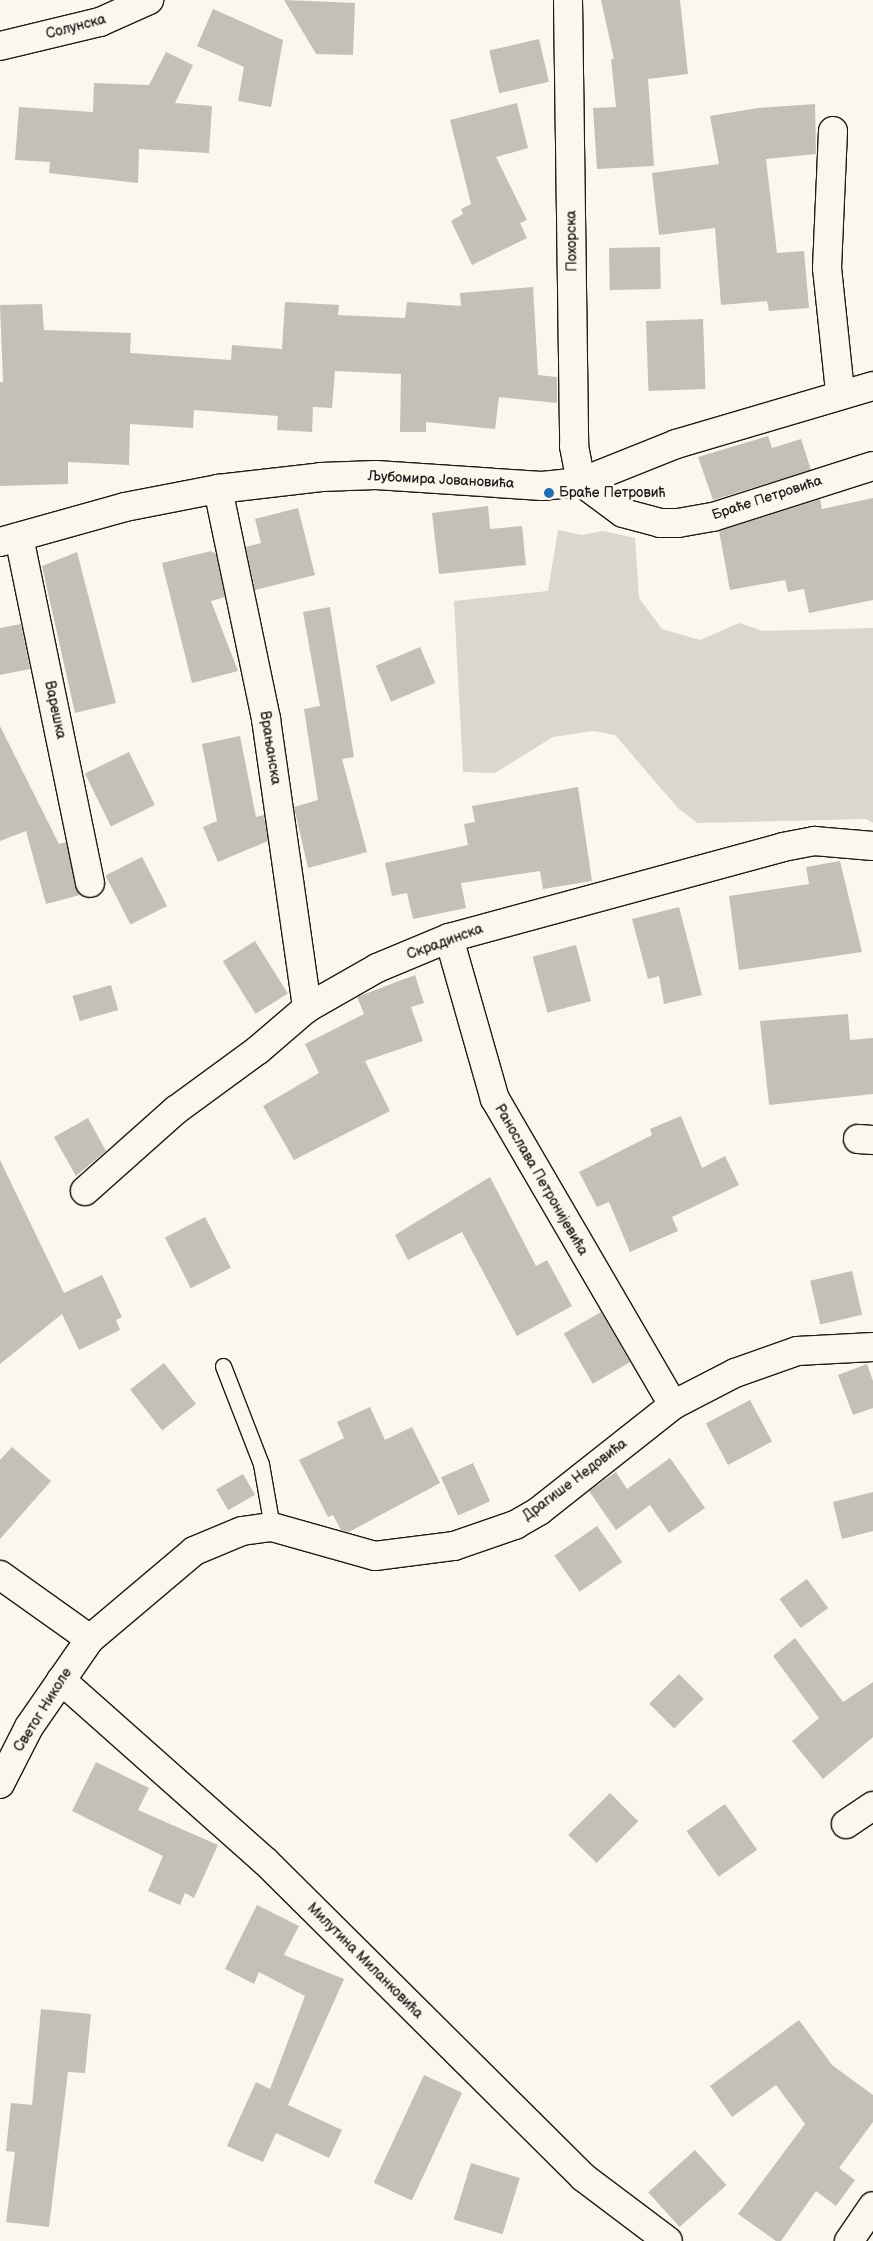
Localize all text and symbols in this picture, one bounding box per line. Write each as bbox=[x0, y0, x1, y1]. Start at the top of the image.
street label: Солунска bbox=[44, 11, 108, 43]
street label: Похорска bbox=[563, 210, 581, 272]
street label: Љубомира Јовановића bbox=[367, 468, 515, 492]
street label: Браће Петровића bbox=[710, 472, 824, 524]
place label: Браће Петровић bbox=[559, 485, 666, 501]
marker: Браће Петровић bbox=[543, 487, 555, 499]
street label: Варешка bbox=[41, 679, 69, 741]
street label: Врањанска bbox=[256, 710, 284, 786]
street label: Скрадинска bbox=[405, 920, 485, 964]
street label: Ранослава Петронијевића bbox=[491, 1101, 591, 1259]
street label: Драгише Недовића bbox=[520, 1435, 630, 1525]
street label: Светог Николе bbox=[11, 1665, 75, 1755]
street label: Милутина Миланковића bbox=[304, 1900, 426, 2022]

